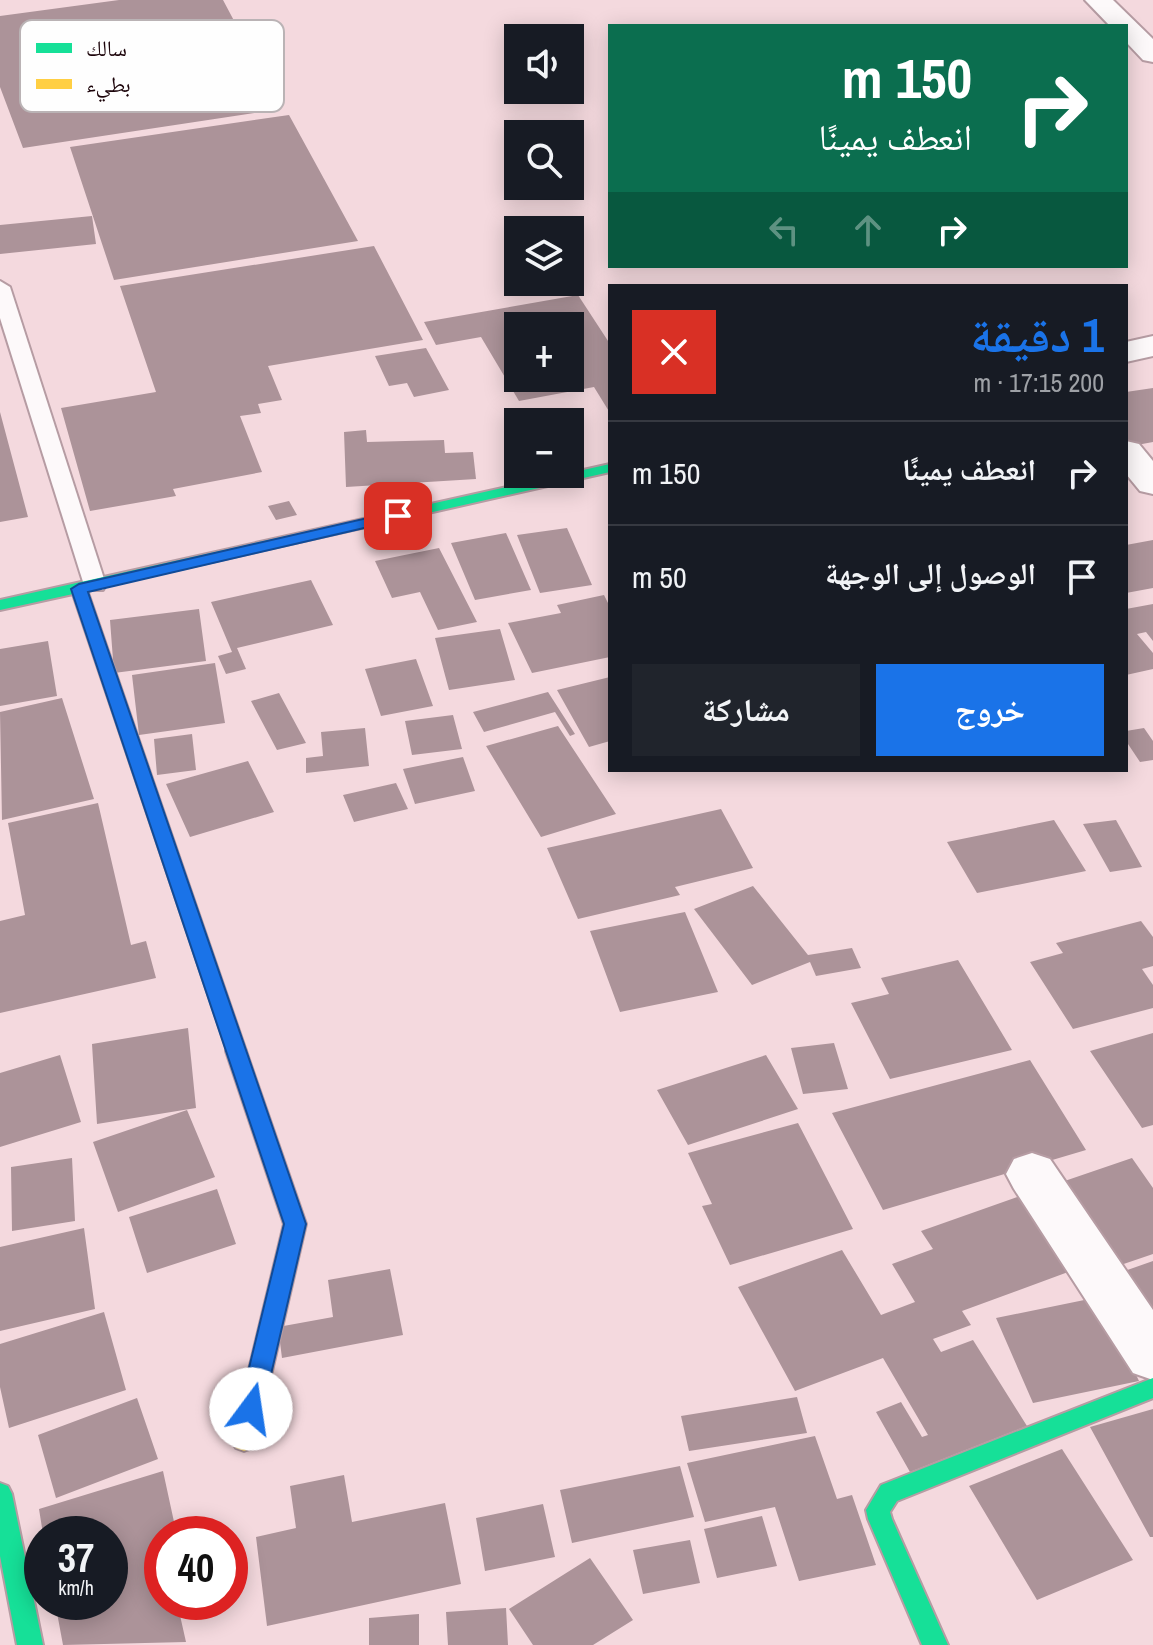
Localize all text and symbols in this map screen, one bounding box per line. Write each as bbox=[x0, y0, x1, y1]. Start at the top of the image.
legend bbox=[20, 20, 284, 112]
map controls bbox=[504, 24, 584, 488]
button: sound bbox=[504, 24, 584, 104]
text: سالك bbox=[86, 33, 127, 63]
text: 150 m bbox=[842, 40, 972, 115]
icon: right bbox=[1000, 56, 1104, 160]
text: بطيء bbox=[86, 69, 131, 102]
text: انعطف يمينًا bbox=[819, 113, 972, 161]
button: search bbox=[504, 120, 584, 200]
icon: left bbox=[762, 208, 806, 252]
icon: ahead bbox=[846, 208, 890, 252]
icon: right bbox=[930, 208, 974, 252]
button: layers bbox=[504, 216, 584, 296]
text: 1 دقيقة bbox=[970, 302, 1104, 367]
button: close bbox=[632, 310, 716, 394]
button: + bbox=[504, 312, 584, 392]
text: 200 m · 17:15 bbox=[974, 365, 1104, 400]
button: − bbox=[504, 408, 584, 488]
text: انعطف يمينًا bbox=[902, 449, 1036, 489]
icon: right bbox=[1060, 451, 1104, 495]
text: 150 m bbox=[632, 453, 700, 493]
pin bbox=[364, 482, 432, 550]
icon: arrive bbox=[376, 494, 420, 538]
text: الوصول إلى الوجهة bbox=[825, 553, 1036, 593]
icon: arrive bbox=[1060, 555, 1104, 599]
text: 50 m bbox=[632, 557, 687, 597]
button: مشاركة bbox=[632, 664, 860, 756]
button: خروج bbox=[876, 664, 1104, 756]
position arrow bbox=[209, 1367, 293, 1451]
speed limit sign: 40 bbox=[144, 1516, 248, 1620]
text: 37 bbox=[58, 1531, 94, 1584]
text: km/h bbox=[58, 1574, 94, 1601]

